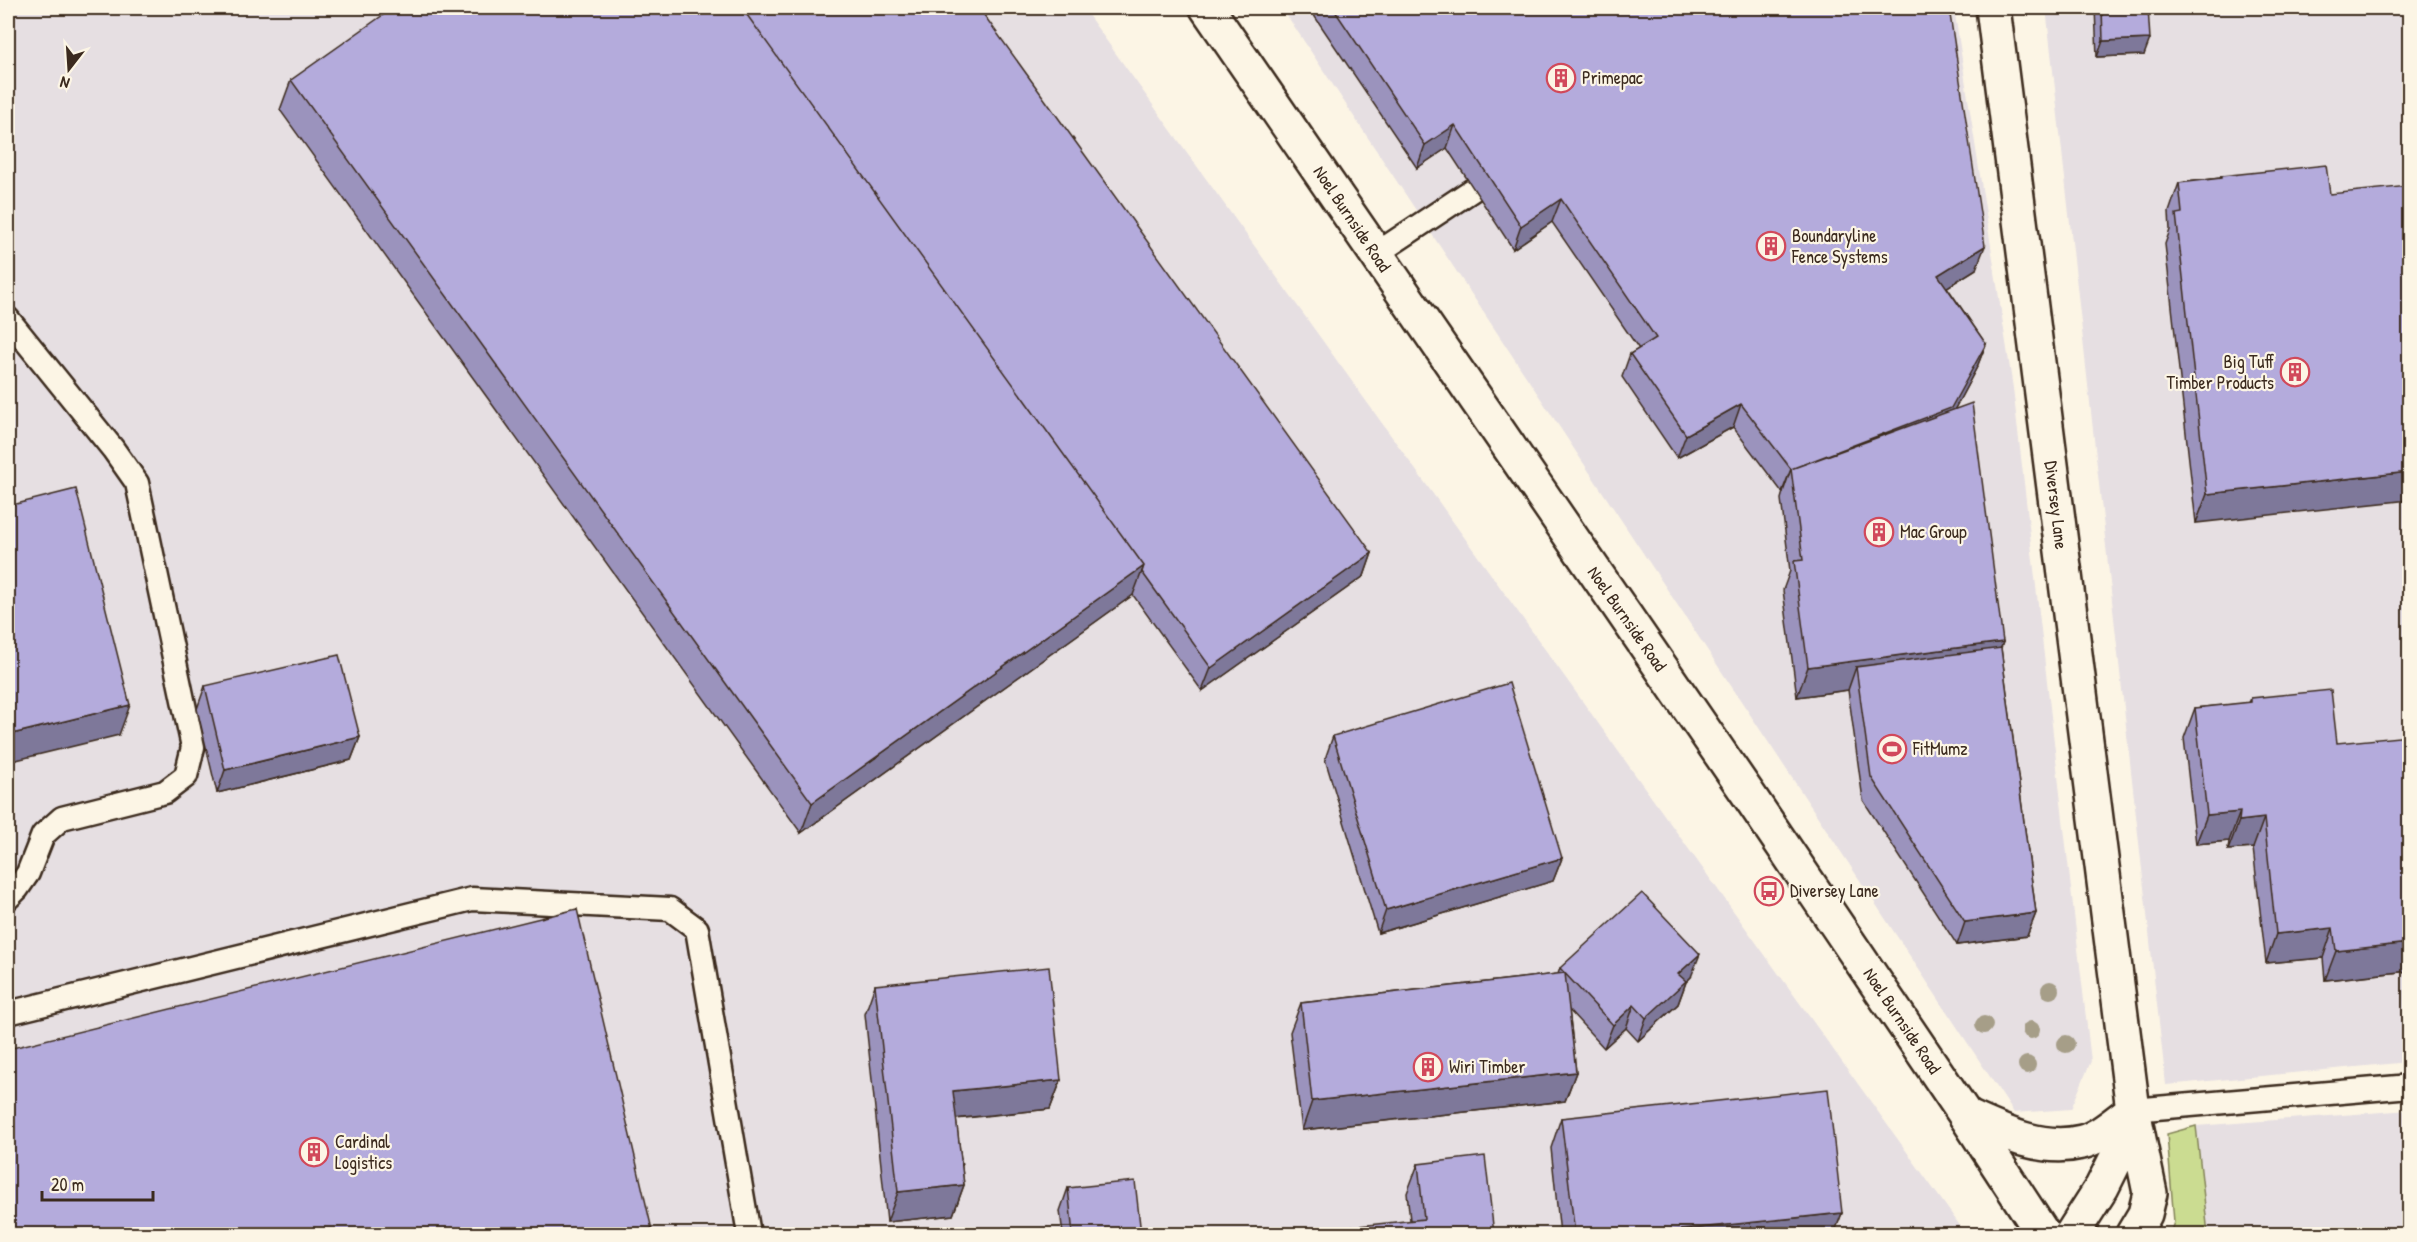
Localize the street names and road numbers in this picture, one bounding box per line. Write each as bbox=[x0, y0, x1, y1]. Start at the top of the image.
street label: Noel Burnside Road bbox=[1308, 161, 1397, 277]
street label: Diversey Lane bbox=[2039, 459, 2074, 551]
street label: Noel Burnside Road bbox=[1582, 561, 1673, 676]
street label: Noel Burnside Road bbox=[1858, 963, 1947, 1079]

